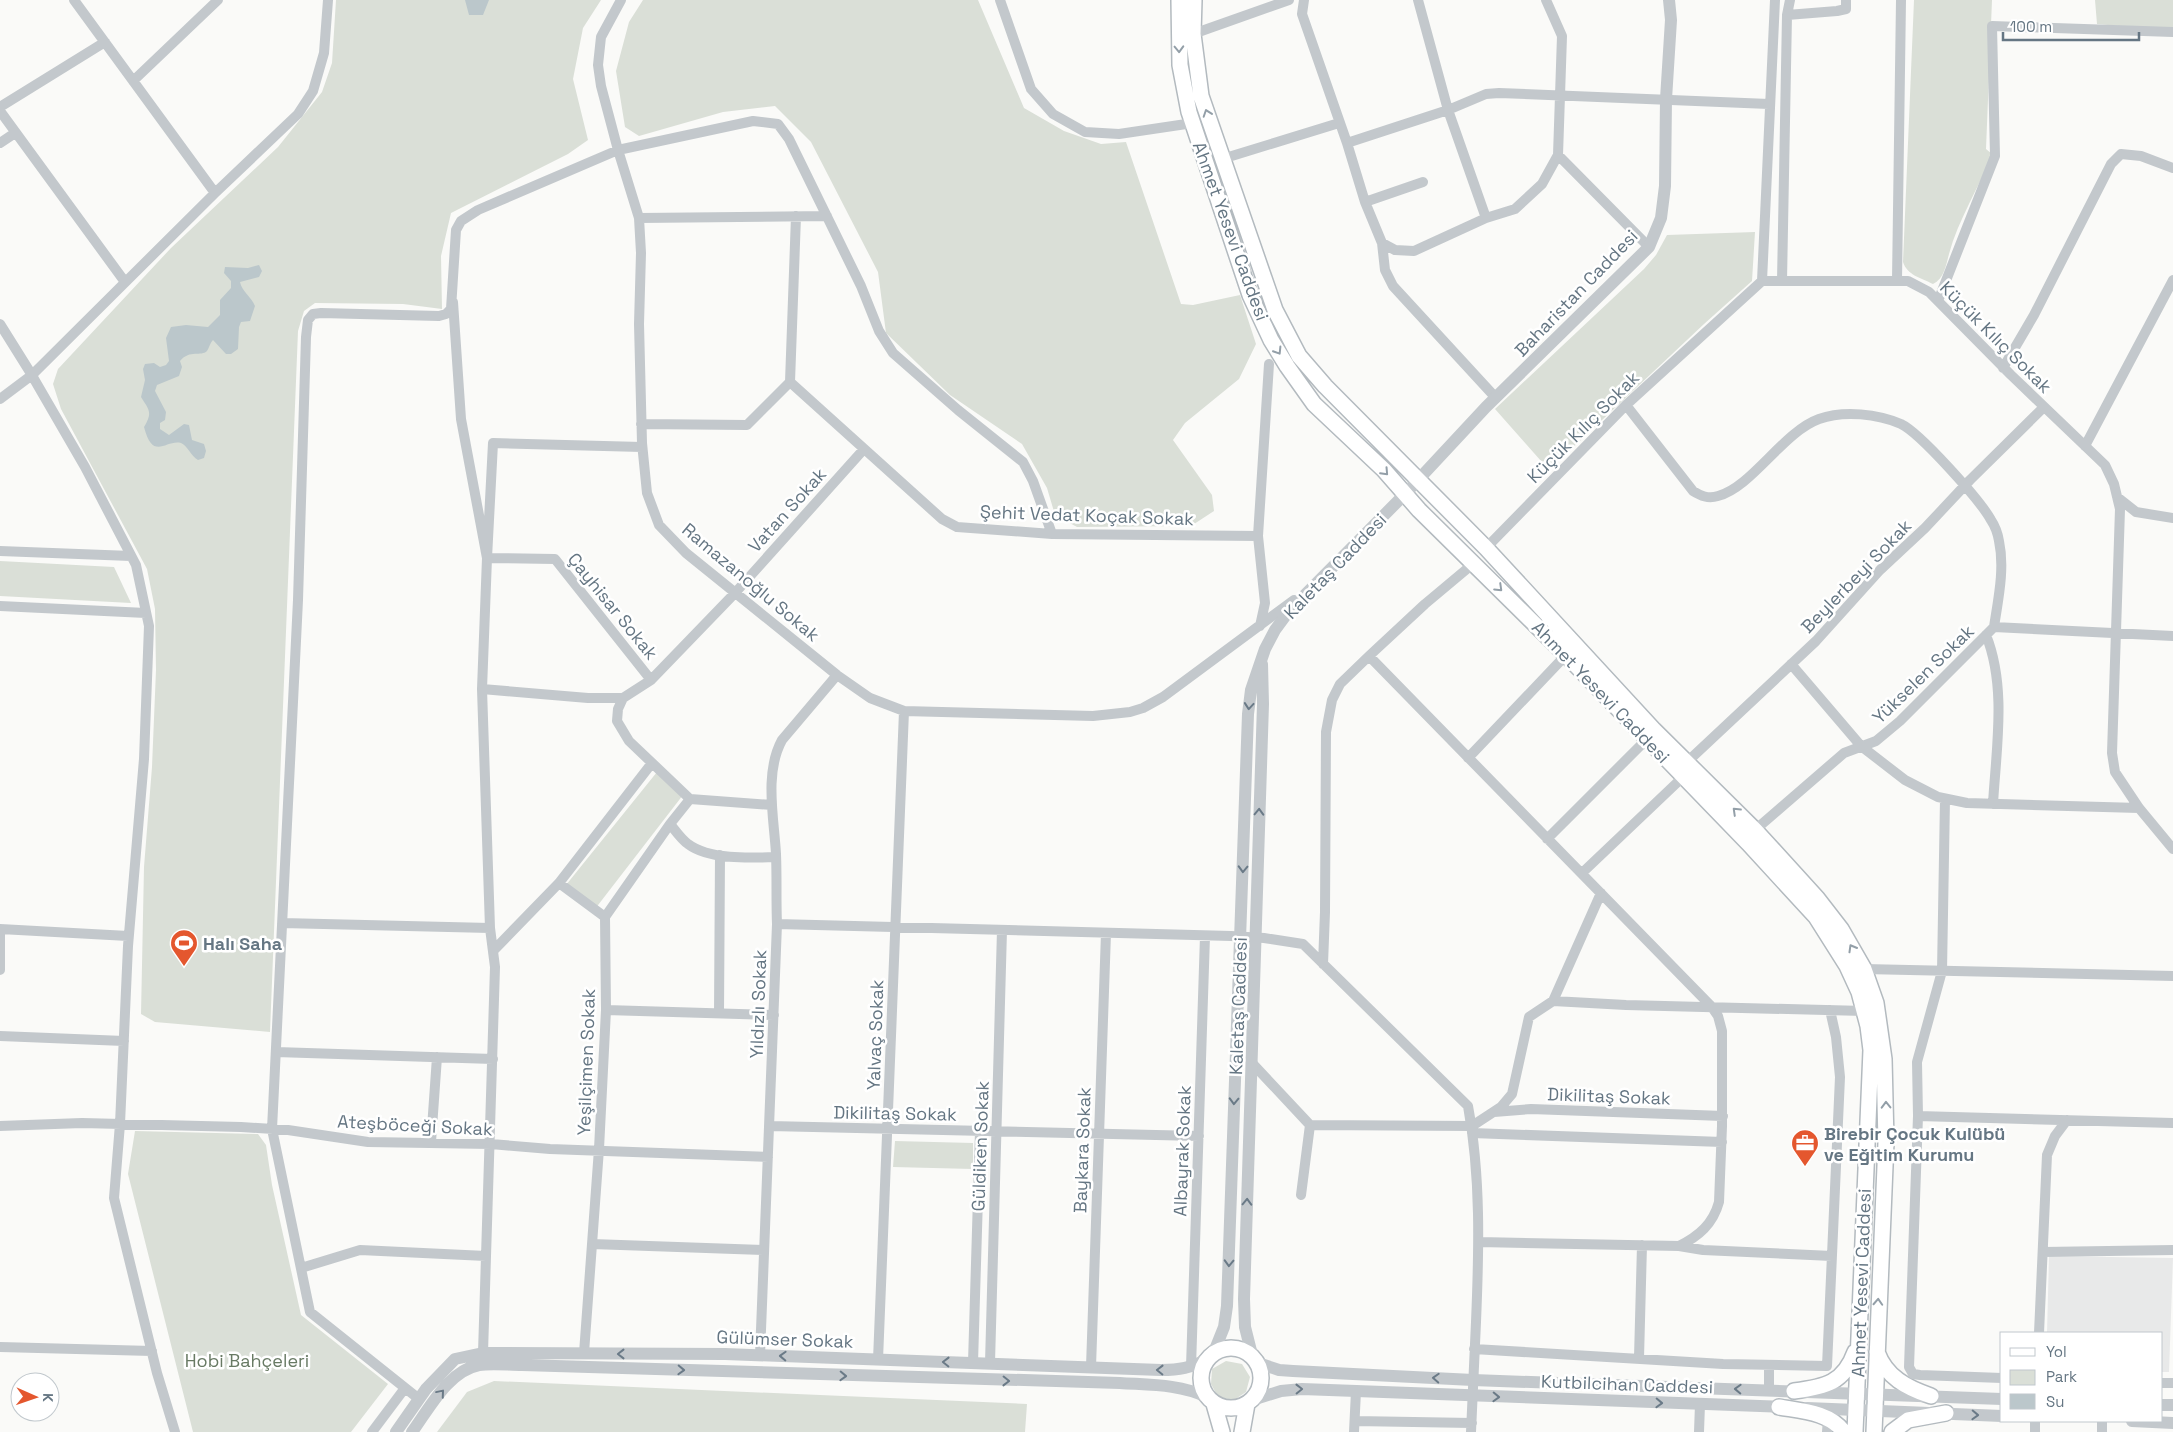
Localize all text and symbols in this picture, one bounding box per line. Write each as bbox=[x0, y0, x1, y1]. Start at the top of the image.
scale bar bbox=[2003, 10, 2139, 42]
text: 100 m bbox=[2010, 17, 2052, 36]
one-way arrow bbox=[1174, 45, 1184, 53]
one-way arrow bbox=[1203, 109, 1213, 118]
street label: Ahmet Yesevi Caddesi bbox=[1188, 138, 1274, 324]
street label: Baharistan Caddesi bbox=[1509, 225, 1643, 361]
street label: Küçük Kılıç Sokak bbox=[1935, 276, 2057, 398]
one-way arrow bbox=[1271, 346, 1281, 355]
street label: Küçük Kılıç Sokak bbox=[1522, 366, 1644, 488]
street label: Vatan Sokak bbox=[743, 463, 831, 557]
one-way arrow bbox=[1379, 467, 1388, 476]
street label: Şehit Vedat Koçak Sokak bbox=[980, 500, 1195, 530]
street label: Kaletaş Caddesi bbox=[1279, 508, 1391, 624]
street label: Beylerbeyi Sokak bbox=[1796, 514, 1916, 638]
street label: Ramazanoğlu Sokak bbox=[677, 518, 825, 646]
street label: Çayhisar Sokak bbox=[563, 548, 663, 664]
one-way arrow bbox=[1493, 582, 1502, 591]
street label: Ahmet Yesevi Caddesi bbox=[1527, 616, 1675, 768]
street label: Yükselen Sokak bbox=[1867, 619, 1979, 728]
one-way arrow bbox=[1244, 703, 1255, 711]
one-way arrow bbox=[1254, 808, 1264, 816]
one-way arrow bbox=[1732, 808, 1741, 817]
one-way arrow bbox=[1237, 865, 1248, 873]
sports icon: Halı Saha bbox=[169, 928, 199, 967]
place label: Halı Saha bbox=[203, 932, 283, 955]
street label: Kaletaş Caddesi bbox=[1224, 937, 1252, 1075]
one-way arrow bbox=[1848, 945, 1858, 954]
street label: Yıldızlı Sokak bbox=[745, 949, 771, 1059]
street label: Yalvaç Sokak bbox=[862, 979, 888, 1091]
street label: Yeşilçimen Sokak bbox=[572, 988, 600, 1136]
street label: Güldiken Sokak bbox=[966, 1080, 994, 1212]
street label: Dikilitaş Sokak bbox=[1547, 1082, 1671, 1110]
street label: Albayrak Sokak bbox=[1168, 1085, 1196, 1217]
street label: Baykara Sokak bbox=[1068, 1086, 1096, 1213]
one-way arrow bbox=[1229, 1097, 1240, 1105]
street label: Dikilitaş Sokak bbox=[833, 1100, 957, 1126]
one-way arrow bbox=[1881, 1101, 1891, 1108]
street label: Ateşböceği Sokak bbox=[337, 1109, 494, 1141]
place label: Birebir Çocuk Kulübü ve Eğitim Kurumu bbox=[1824, 1122, 2005, 1166]
office icon: Birebir Çocuk Kulübü ve Eğitim Kurumu bbox=[1790, 1128, 1820, 1167]
street label: Ahmet Yesevi Caddesi bbox=[1846, 1188, 1876, 1378]
one-way arrow bbox=[1241, 1198, 1252, 1206]
one-way arrow bbox=[1223, 1260, 1234, 1268]
one-way arrow bbox=[1873, 1298, 1884, 1306]
street label: Gülümser Sokak bbox=[716, 1325, 854, 1353]
legend bbox=[2000, 1332, 2163, 1422]
text: Yol bbox=[2046, 1342, 2067, 1361]
park label: Hobi Bahçeleri bbox=[185, 1349, 309, 1372]
one-way arrow bbox=[616, 1349, 624, 1359]
one-way arrow bbox=[779, 1351, 787, 1362]
one-way arrow bbox=[941, 1357, 949, 1367]
one-way arrow bbox=[1156, 1364, 1164, 1375]
one-way arrow bbox=[677, 1365, 685, 1376]
text: Park bbox=[2046, 1367, 2077, 1386]
street label: Kutbilcihan Caddesi bbox=[1541, 1370, 1713, 1398]
one-way arrow bbox=[840, 1371, 848, 1381]
north arrow bbox=[10, 1372, 60, 1422]
one-way arrow bbox=[1432, 1373, 1440, 1384]
one-way arrow bbox=[1002, 1375, 1010, 1386]
one-way arrow bbox=[1296, 1384, 1303, 1394]
one-way arrow bbox=[1734, 1384, 1742, 1395]
one-way arrow bbox=[436, 1390, 444, 1399]
one-way arrow bbox=[1493, 1391, 1501, 1402]
text: Su bbox=[2046, 1392, 2064, 1411]
text: K bbox=[39, 1393, 57, 1402]
one-way arrow bbox=[1655, 1397, 1663, 1408]
one-way arrow bbox=[1972, 1409, 1980, 1420]

